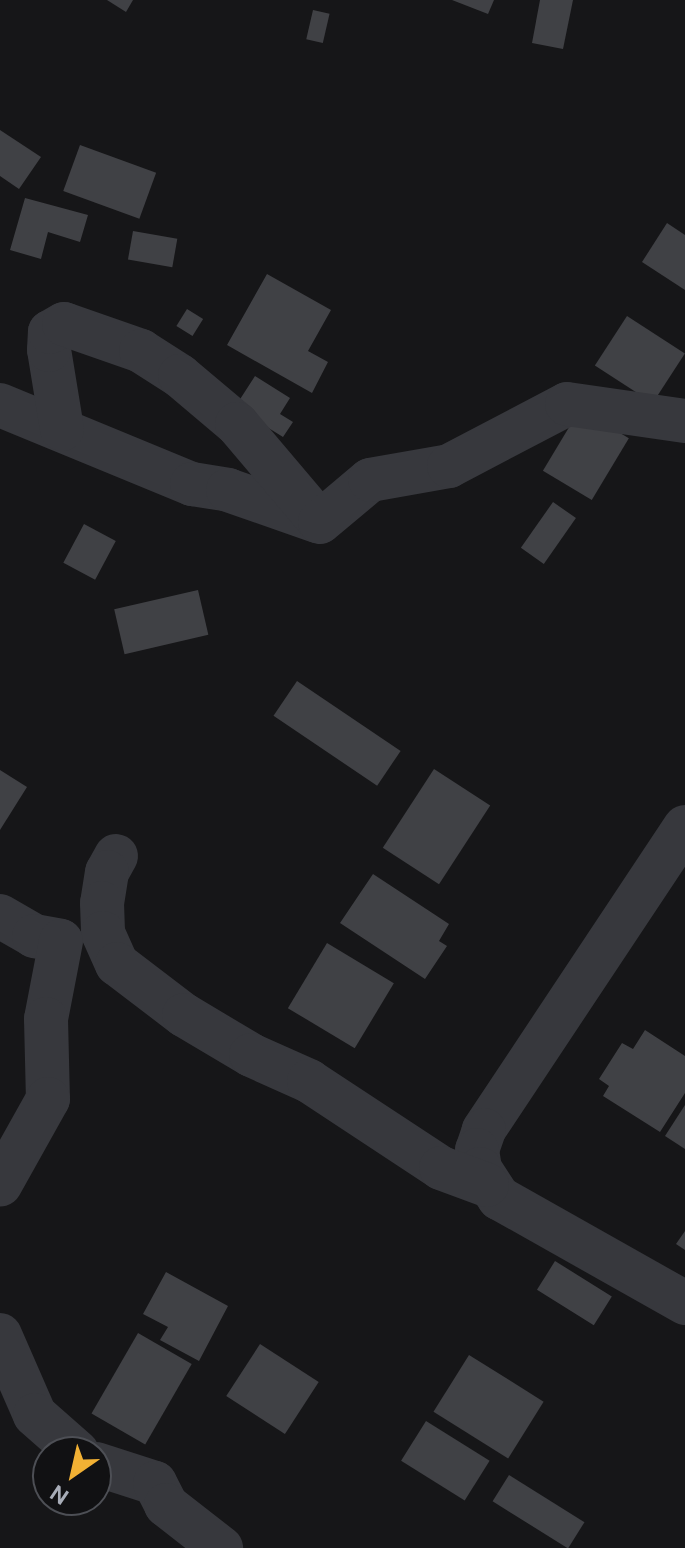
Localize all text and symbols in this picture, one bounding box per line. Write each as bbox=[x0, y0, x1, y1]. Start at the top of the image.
north arrow bbox=[32, 1436, 112, 1516]
text: N bbox=[45, 1478, 74, 1511]

